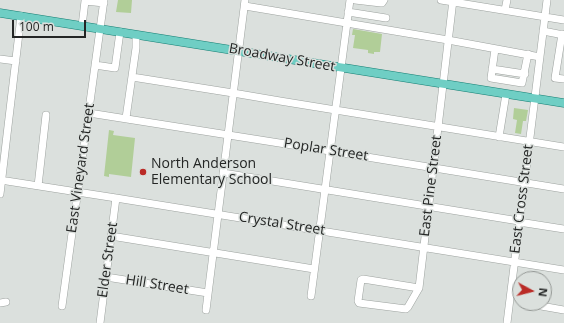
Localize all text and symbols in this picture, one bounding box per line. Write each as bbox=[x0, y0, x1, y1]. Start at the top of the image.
scale bar bbox=[14, 12, 88, 38]
text: 100 m bbox=[19, 18, 54, 35]
street label: Broadway Street bbox=[227, 40, 337, 76]
street label: East Vineyard Street bbox=[64, 102, 98, 234]
street label: East Pine Street bbox=[416, 134, 446, 238]
street label: Poplar Street bbox=[283, 135, 369, 165]
street label: East Cross Street bbox=[507, 143, 537, 255]
place label: North Anderson Elementary School bbox=[151, 156, 272, 188]
marker: North Anderson Elementary School bbox=[138, 167, 148, 177]
street label: Crystal Street bbox=[238, 209, 326, 239]
street label: Elder Street bbox=[94, 221, 122, 299]
north arrow bbox=[512, 271, 552, 311]
street label: Hill Street bbox=[124, 272, 190, 298]
text: N bbox=[535, 287, 551, 298]

